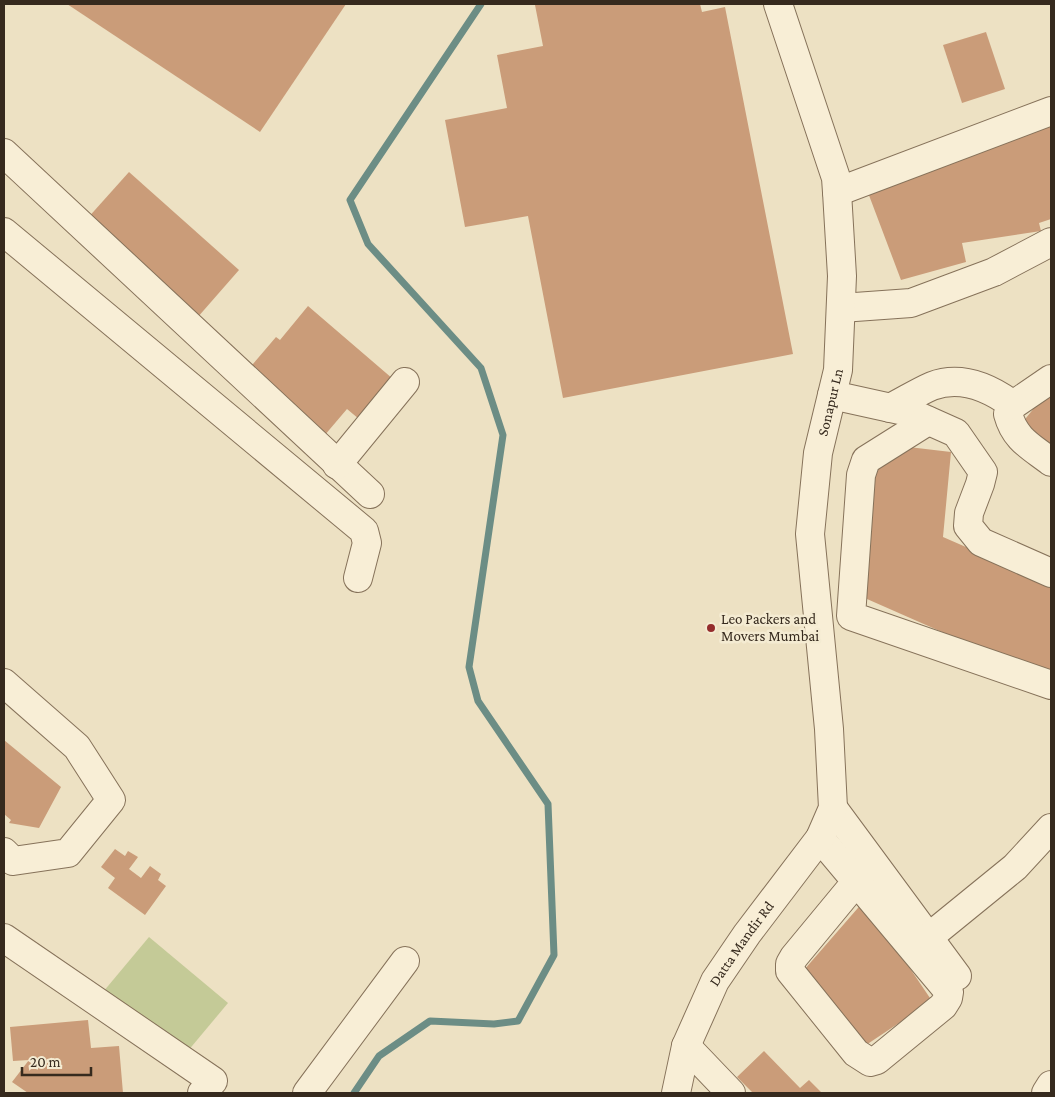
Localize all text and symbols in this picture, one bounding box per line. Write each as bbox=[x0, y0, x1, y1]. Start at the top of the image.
street label: Sonapur Ln bbox=[814, 367, 846, 438]
place label: Leo Packers and Movers Mumbai bbox=[721, 611, 819, 644]
marker: Leo Packers and Movers Mumbai bbox=[705, 622, 717, 634]
street label: Datta Mandir Rd bbox=[706, 898, 777, 989]
scale bar bbox=[22, 1044, 91, 1076]
text: 20 m bbox=[30, 1054, 61, 1070]

